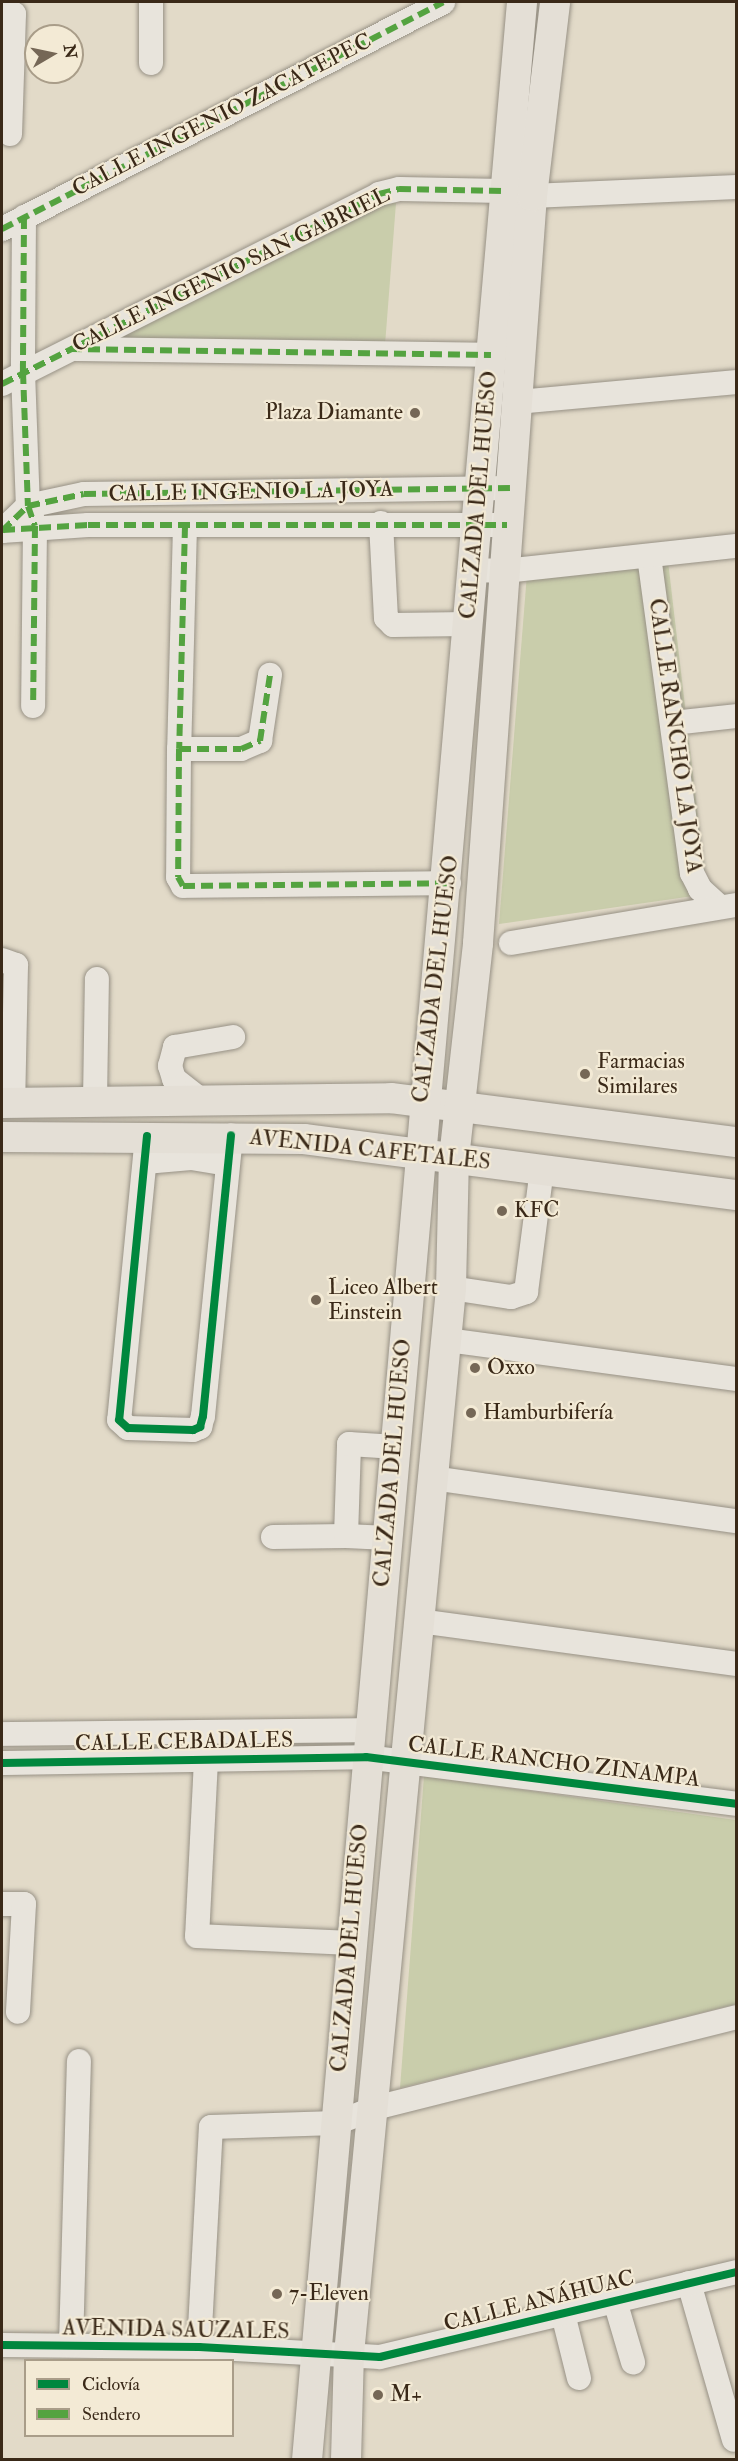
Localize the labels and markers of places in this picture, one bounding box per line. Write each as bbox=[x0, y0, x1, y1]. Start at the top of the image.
place label: Plaza Diamante bbox=[265, 400, 403, 426]
marker: Plaza Diamante bbox=[408, 406, 422, 420]
place label: Farmacias Similares bbox=[597, 1048, 685, 1100]
marker: Farmacias Similares bbox=[578, 1067, 592, 1081]
place label: KFC bbox=[514, 1198, 559, 1224]
marker: KFC bbox=[495, 1204, 509, 1218]
place label: Liceo Albert Einstein bbox=[328, 1274, 438, 1326]
marker: Liceo Albert Einstein bbox=[309, 1293, 323, 1307]
place label: Oxxo bbox=[487, 1355, 535, 1381]
marker: Oxxo bbox=[468, 1361, 482, 1375]
place label: Hamburbifería bbox=[483, 1400, 613, 1426]
marker: Hamburbifería bbox=[464, 1406, 478, 1420]
place label: 7-Eleven bbox=[289, 2281, 369, 2307]
marker: 7-Eleven bbox=[270, 2287, 284, 2301]
place label: M+ bbox=[390, 2382, 422, 2408]
marker: M+ bbox=[371, 2388, 385, 2402]

